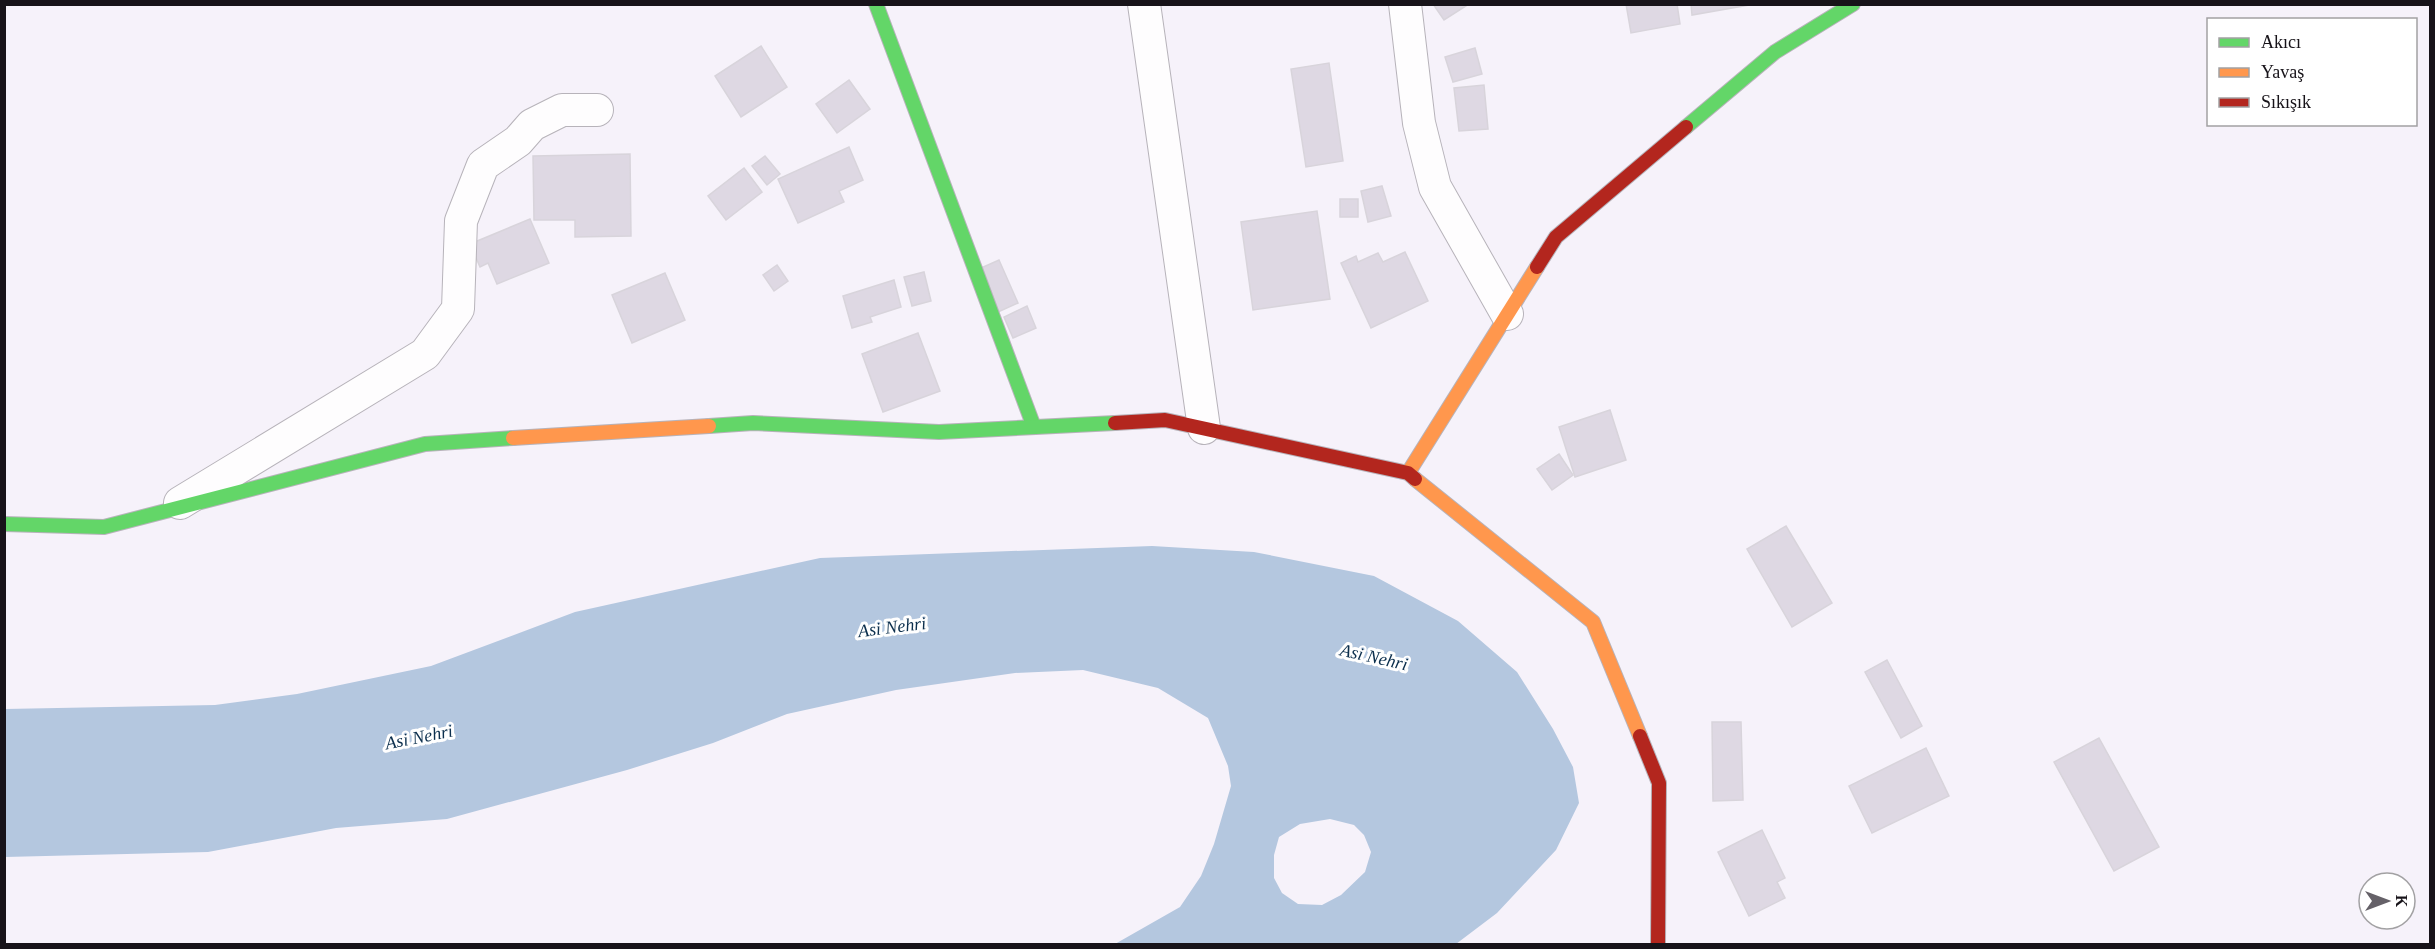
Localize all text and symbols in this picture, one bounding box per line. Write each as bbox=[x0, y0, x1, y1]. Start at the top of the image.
legend bbox=[2207, 18, 2417, 126]
text: Akıcı bbox=[2261, 32, 2301, 52]
text: Yavaş bbox=[2261, 62, 2304, 82]
text: Sıkışık bbox=[2261, 92, 2311, 112]
water label: Asi Nehri bbox=[856, 613, 927, 641]
water label: Asi Nehri bbox=[1337, 639, 1410, 674]
water label: Asi Nehri bbox=[382, 721, 455, 754]
north arrow bbox=[2357, 871, 2417, 931]
text: K bbox=[2393, 895, 2410, 908]

